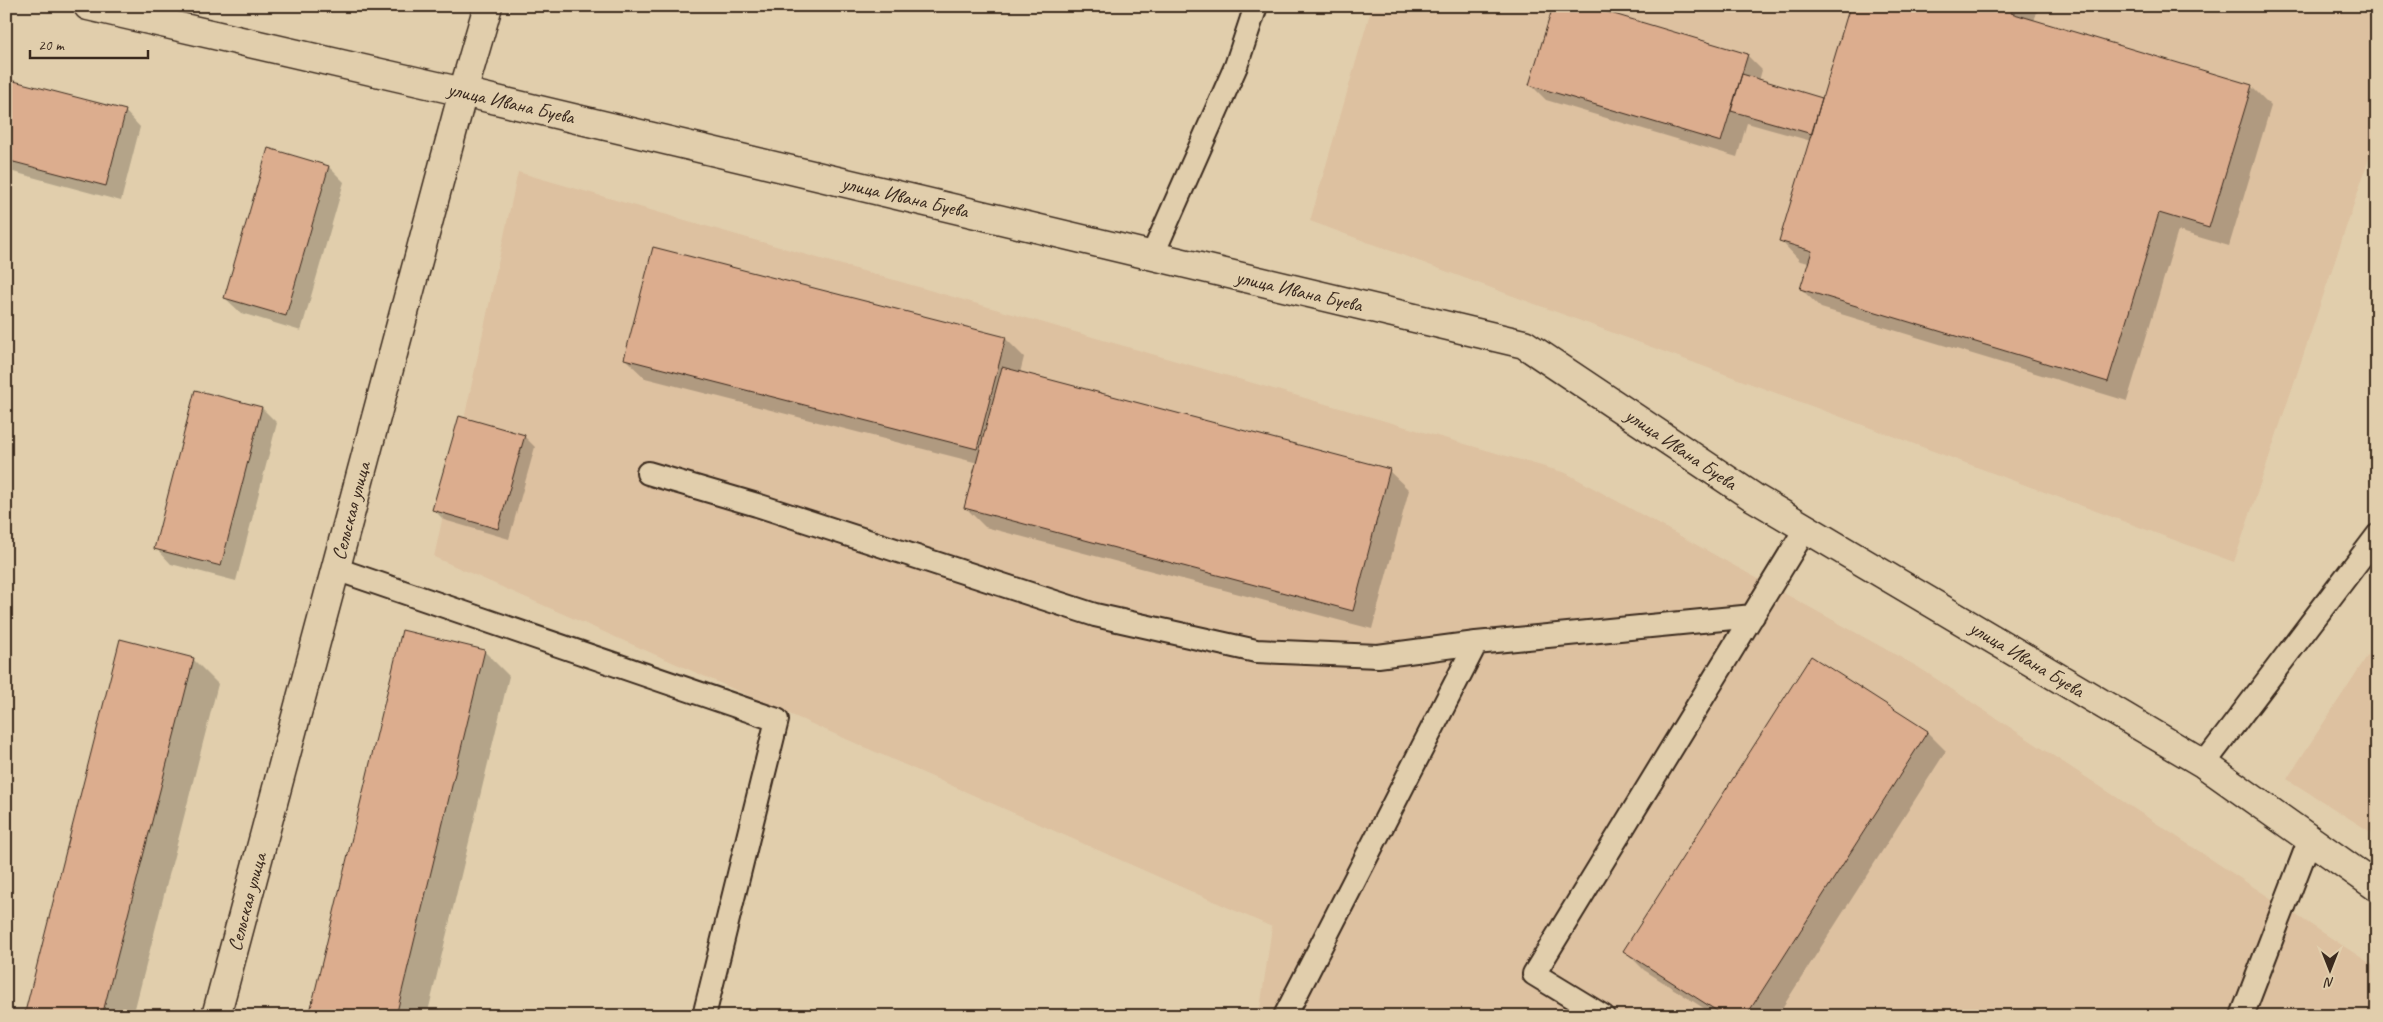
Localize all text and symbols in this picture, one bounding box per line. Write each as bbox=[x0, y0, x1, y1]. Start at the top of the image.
scale bar bbox=[30, 28, 148, 60]
text: 20 m bbox=[38, 36, 65, 55]
street label: улица Ивана Буева bbox=[444, 76, 579, 130]
street label: улица Ивана Буева bbox=[838, 170, 973, 224]
street label: улица Ивана Буева bbox=[1232, 264, 1367, 318]
street label: улица Ивана Буева bbox=[1620, 402, 1743, 497]
street label: Сельская улица bbox=[326, 457, 377, 563]
street label: улица Ивана Буева bbox=[1964, 615, 2090, 704]
street label: Сельская улица bbox=[222, 848, 273, 954]
north arrow bbox=[2306, 944, 2356, 994]
text: N bbox=[2323, 974, 2334, 991]

